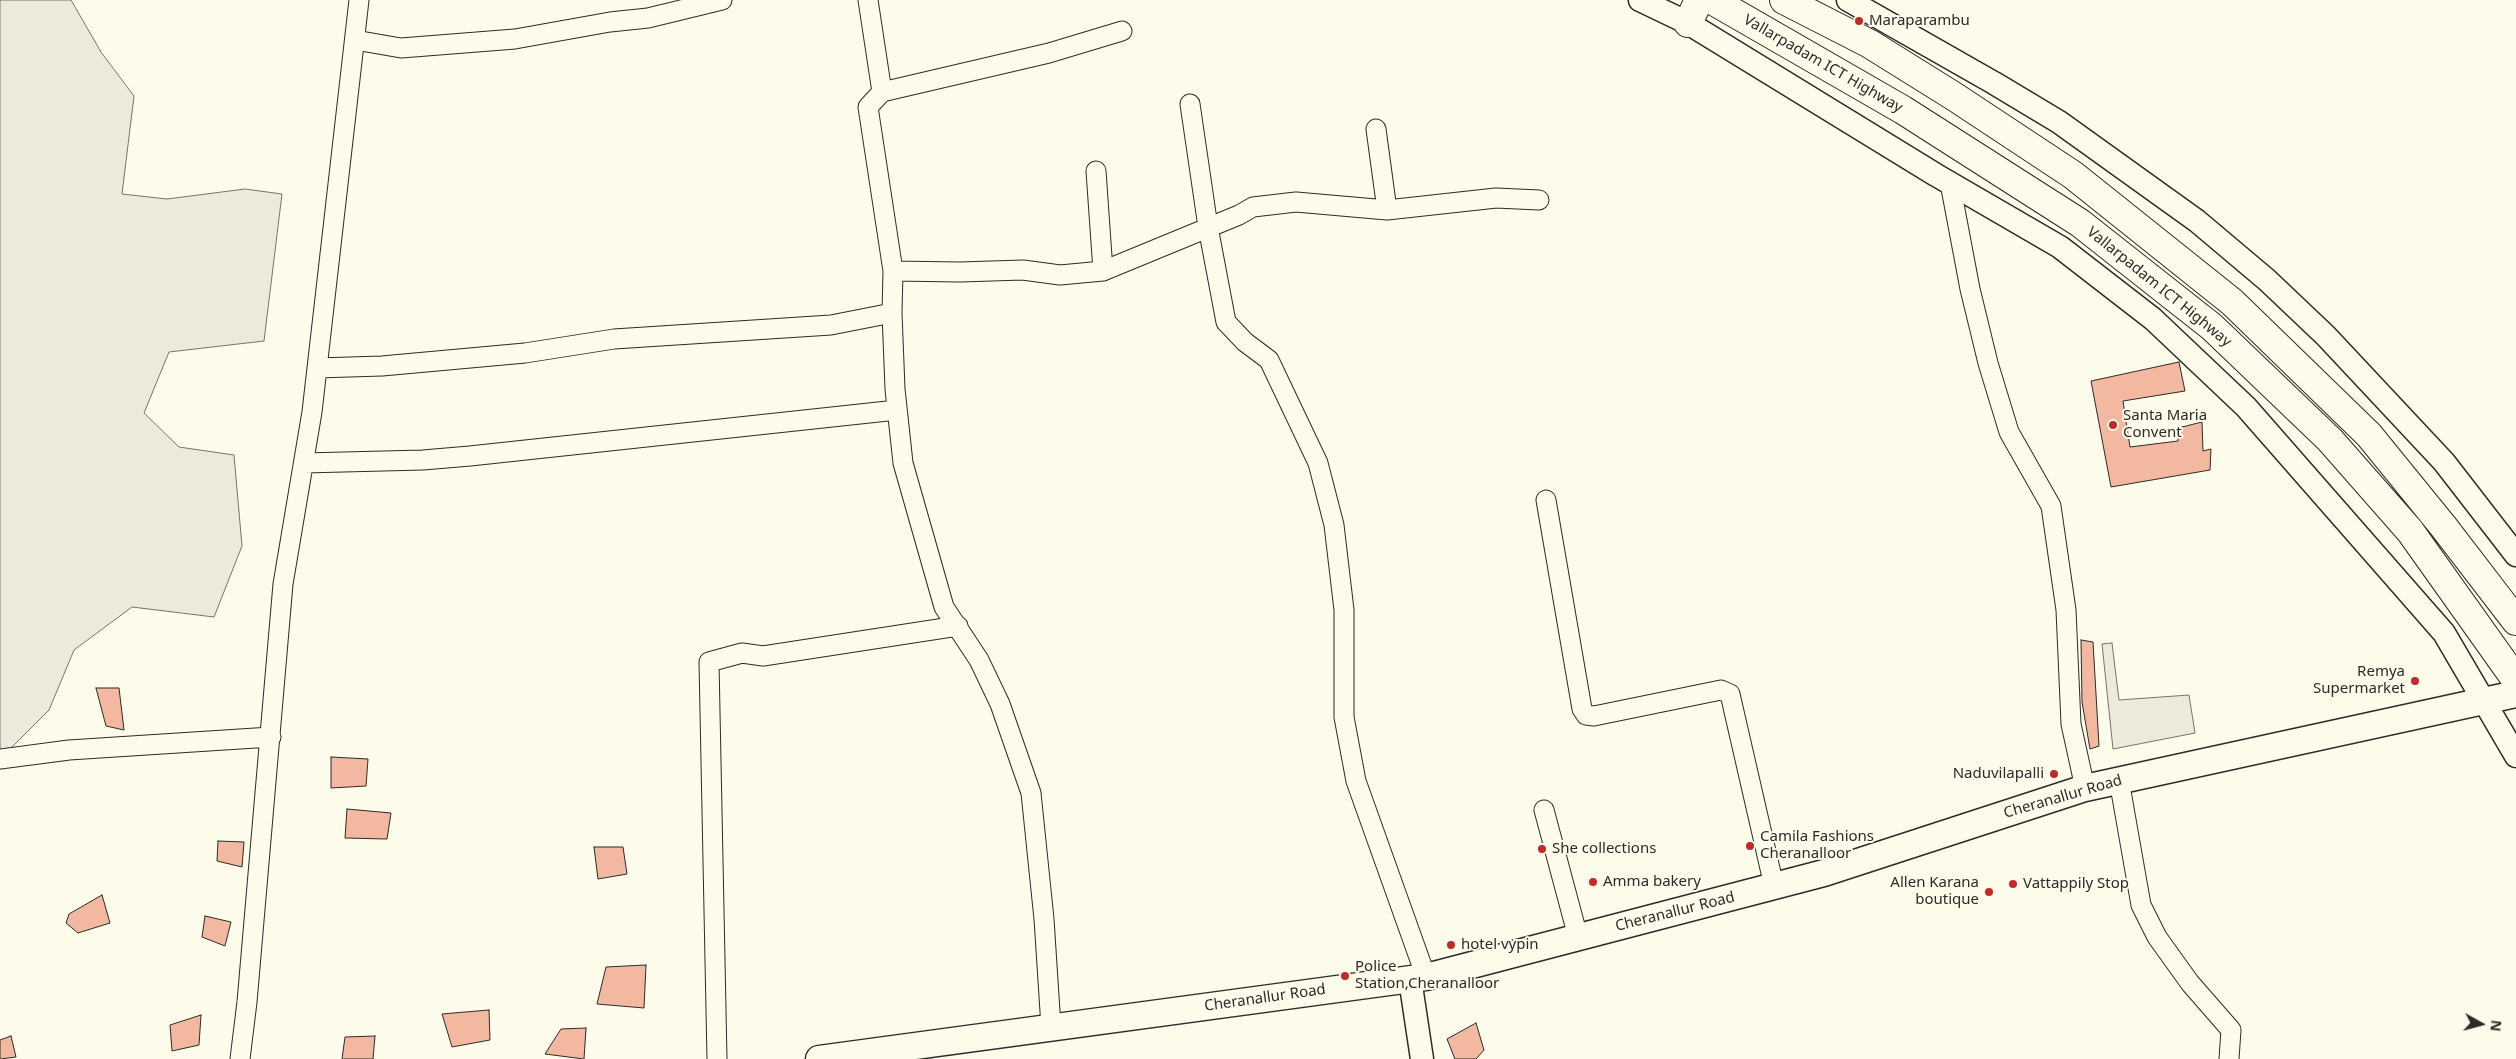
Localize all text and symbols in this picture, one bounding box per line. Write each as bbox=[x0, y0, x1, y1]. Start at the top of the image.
street label: Vallarpadam ICT Highway bbox=[1740, 11, 1906, 117]
place label: Maraparambu bbox=[1869, 12, 1970, 30]
marker: Maraparambu bbox=[1853, 15, 1865, 27]
street label: Vallarpadam ICT Highway bbox=[2083, 223, 2235, 351]
place label: Santa Maria Convent bbox=[2123, 407, 2207, 442]
marker: Santa Maria Convent bbox=[2107, 419, 2119, 431]
place label: Remya Supermarket bbox=[2313, 663, 2405, 698]
marker: Remya Supermarket bbox=[2409, 675, 2421, 687]
place label: Naduvilapalli bbox=[1953, 765, 2044, 783]
marker: Naduvilapalli bbox=[2048, 768, 2060, 780]
street label: Cheranallur Road bbox=[2002, 771, 2124, 823]
place label: Camila Fashions Cheranalloor bbox=[1760, 828, 1874, 863]
place label: She collections bbox=[1552, 840, 1656, 858]
marker: Camila Fashions Cheranalloor bbox=[1744, 840, 1756, 852]
marker: She collections bbox=[1536, 843, 1548, 855]
place label: Amma bakery bbox=[1603, 873, 1701, 891]
place label: Allen Karana boutique bbox=[1890, 874, 1979, 909]
place label: Vattappily Stop bbox=[2023, 875, 2129, 893]
marker: Amma bakery bbox=[1587, 876, 1599, 888]
marker: Vattappily Stop bbox=[2007, 878, 2019, 890]
marker: Allen Karana boutique bbox=[1983, 886, 1995, 898]
street label: Cheranallur Road bbox=[1613, 888, 1737, 936]
place label: hotel vypin bbox=[1461, 936, 1539, 954]
marker: hotel vypin bbox=[1445, 939, 1457, 951]
place label: Police Station,Cheranalloor bbox=[1355, 958, 1499, 993]
marker: Police Station,Cheranalloor bbox=[1339, 970, 1351, 982]
street label: Cheranallur Road bbox=[1203, 981, 1327, 1015]
north arrow bbox=[2456, 999, 2506, 1049]
text: N bbox=[2486, 1019, 2507, 1033]

